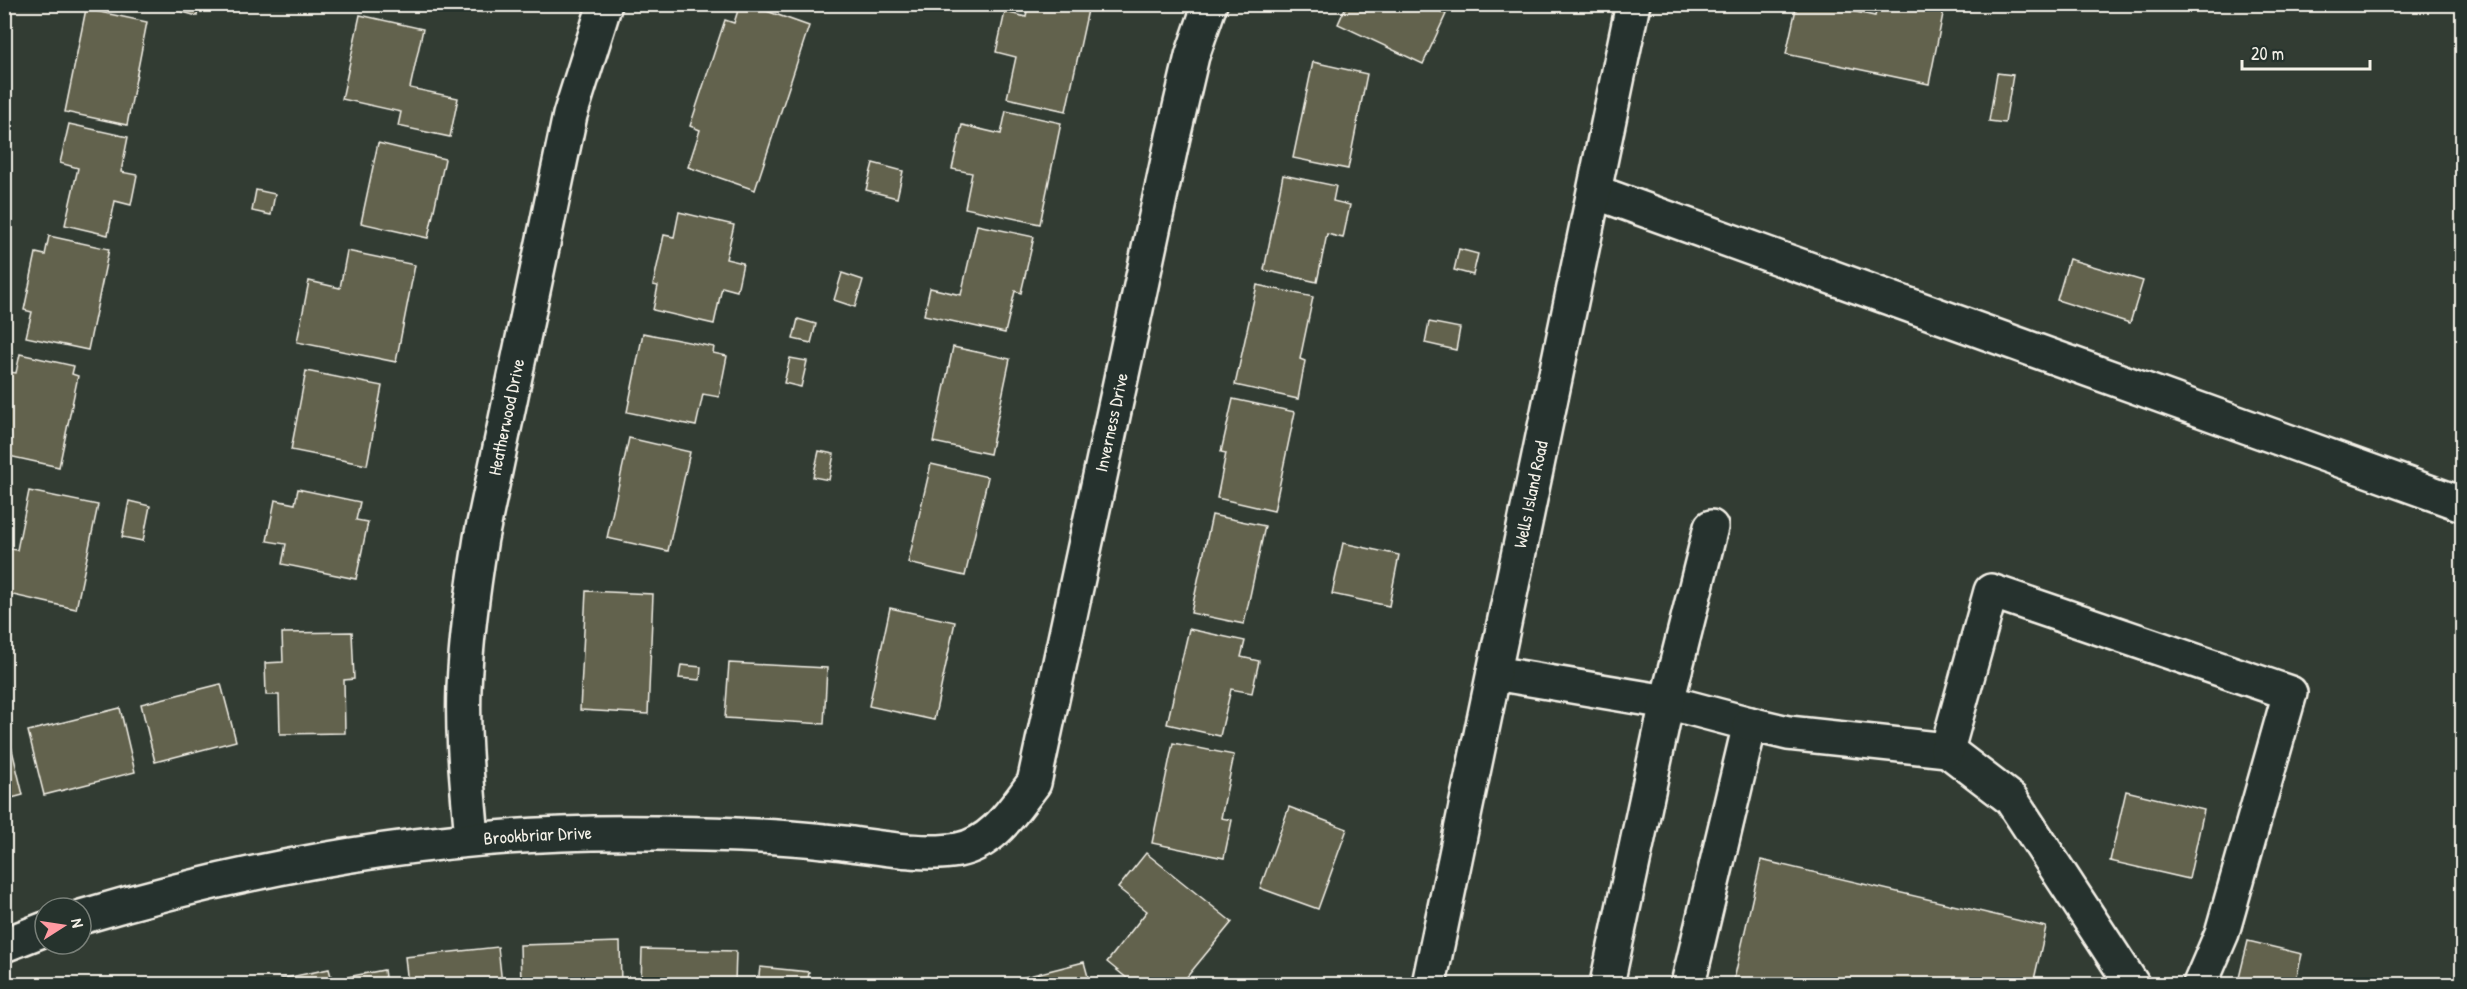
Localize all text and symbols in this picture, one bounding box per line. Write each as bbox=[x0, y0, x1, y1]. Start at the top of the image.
scale bar bbox=[2242, 33, 2370, 71]
text: 20 m bbox=[2251, 41, 2284, 66]
street label: Heatherwood Drive bbox=[482, 356, 530, 477]
street label: Inverness Drive bbox=[1088, 370, 1134, 474]
street label: Wells Island Road bbox=[1507, 438, 1554, 550]
street label: Brookbriar Drive bbox=[482, 820, 592, 851]
north arrow bbox=[33, 896, 93, 956]
text: N bbox=[66, 916, 89, 930]

